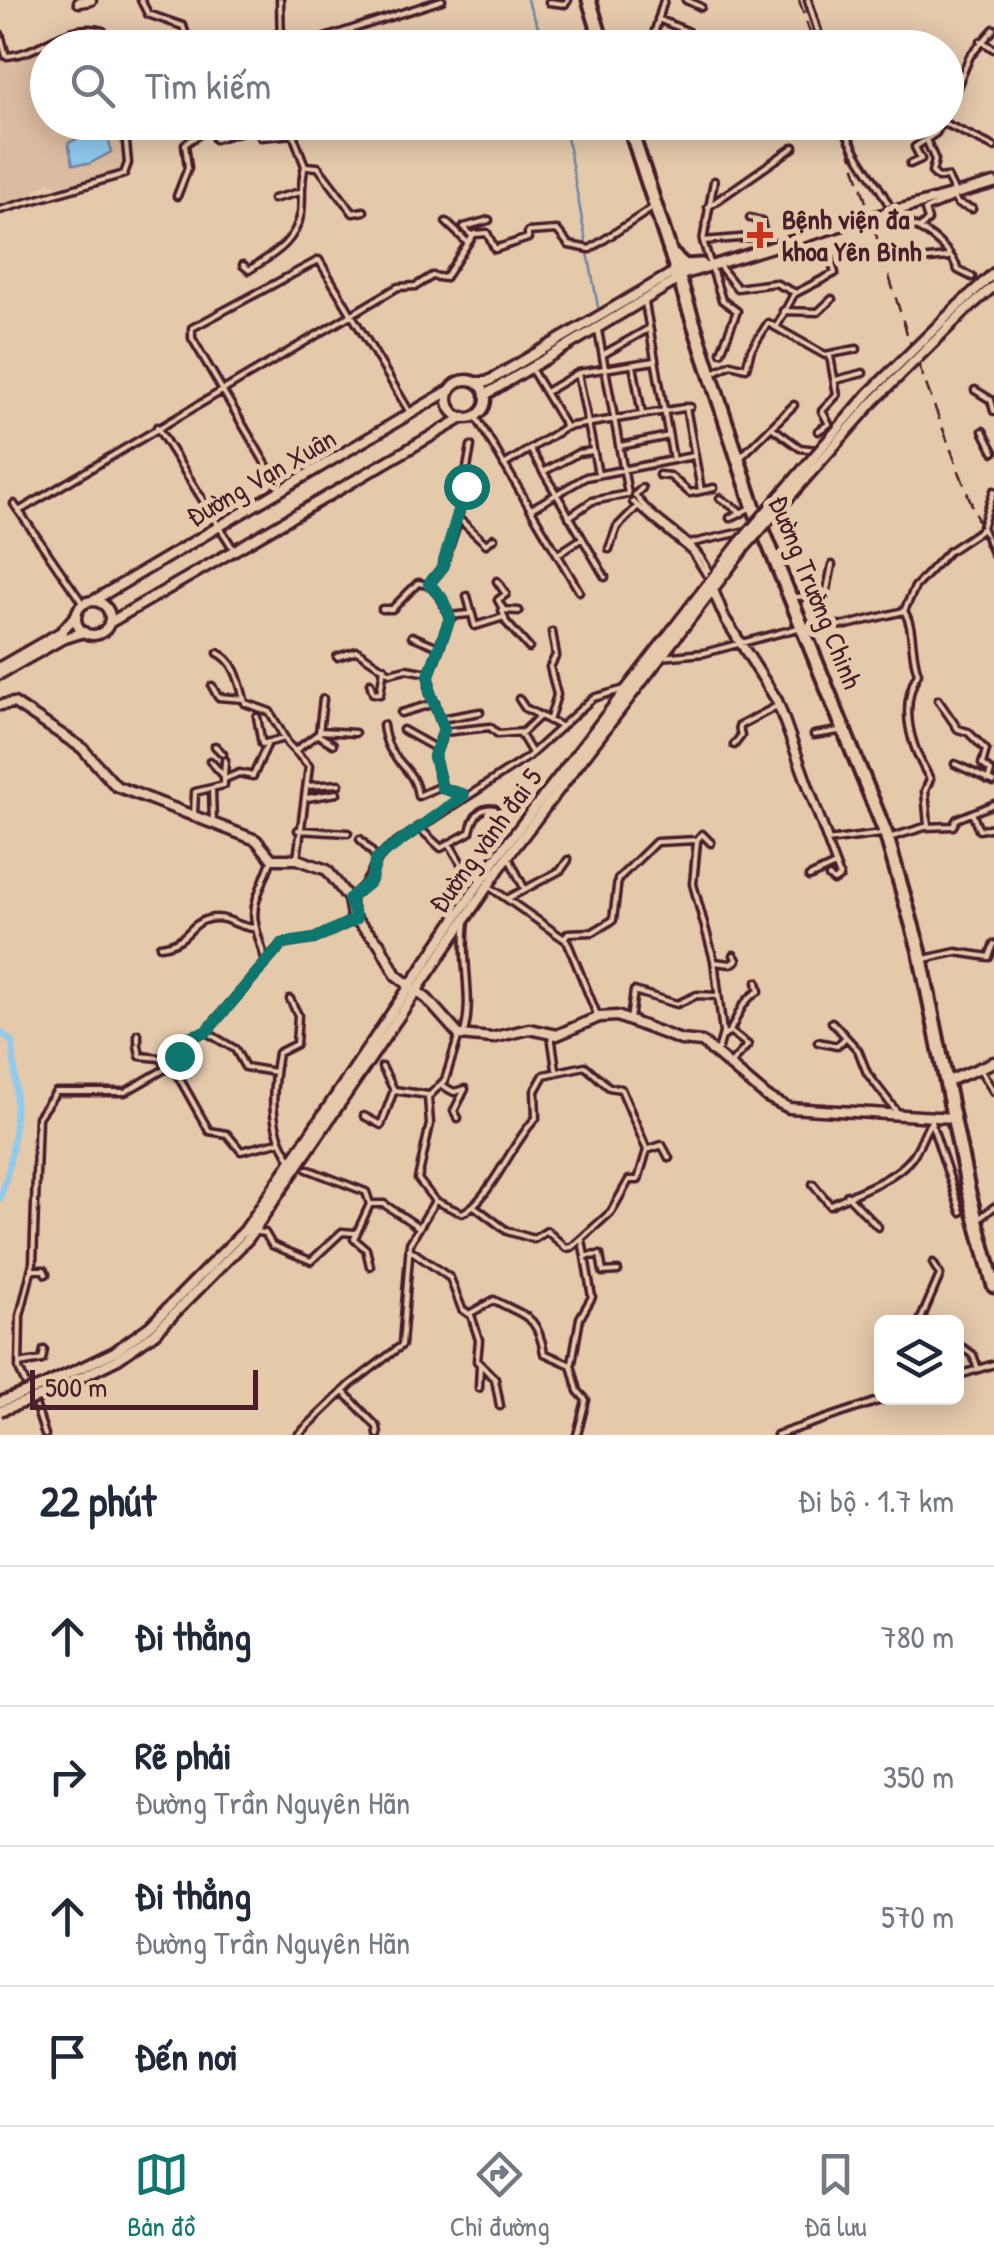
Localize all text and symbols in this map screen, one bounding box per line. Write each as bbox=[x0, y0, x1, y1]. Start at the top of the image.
search box bbox=[30, 30, 964, 140]
icon: search bbox=[65, 58, 120, 113]
text: Tìm kiếm bbox=[145, 59, 271, 111]
place label: Bệnh viện đa khoa Yên Bình bbox=[782, 200, 922, 270]
marker: Bệnh viện đa khoa Yên Bình bbox=[747, 222, 773, 248]
street label: Đường Vạn Xuân bbox=[179, 419, 343, 535]
route start bbox=[444, 464, 490, 510]
street label: Đường Trường Chinh bbox=[760, 490, 872, 694]
street label: Đường vành đai 5 bbox=[419, 760, 551, 920]
route end bbox=[157, 1034, 203, 1080]
map controls bbox=[874, 1315, 964, 1405]
button: layers bbox=[874, 1315, 964, 1405]
scale bar bbox=[30, 1365, 258, 1410]
text: 500 m bbox=[45, 1368, 107, 1406]
text: 22 phút bbox=[40, 1472, 156, 1529]
text: Đi bộ · 1.7 km bbox=[798, 1479, 954, 1522]
icon: ahead bbox=[40, 1609, 95, 1664]
text: Đi thẳng bbox=[135, 1610, 251, 1662]
text: 780 m bbox=[881, 1615, 954, 1658]
text: Rẽ phải bbox=[135, 1729, 232, 1781]
icon: right bbox=[40, 1749, 95, 1804]
text: 350 m bbox=[883, 1755, 954, 1798]
text: Đường Trần Nguyên Hãn bbox=[135, 1781, 410, 1824]
text: Đi thẳng bbox=[135, 1869, 251, 1921]
icon: ahead bbox=[40, 1889, 95, 1944]
text: 570 m bbox=[881, 1895, 954, 1938]
text: Đường Trần Nguyên Hãn bbox=[135, 1921, 410, 1964]
icon: arrive bbox=[40, 2029, 95, 2084]
text: Đến nơi bbox=[135, 2030, 238, 2082]
tab: Bản đồ bbox=[127, 2147, 195, 2245]
tab: Chỉ đường bbox=[450, 2147, 550, 2245]
tab: Đã lưu bbox=[804, 2147, 867, 2245]

